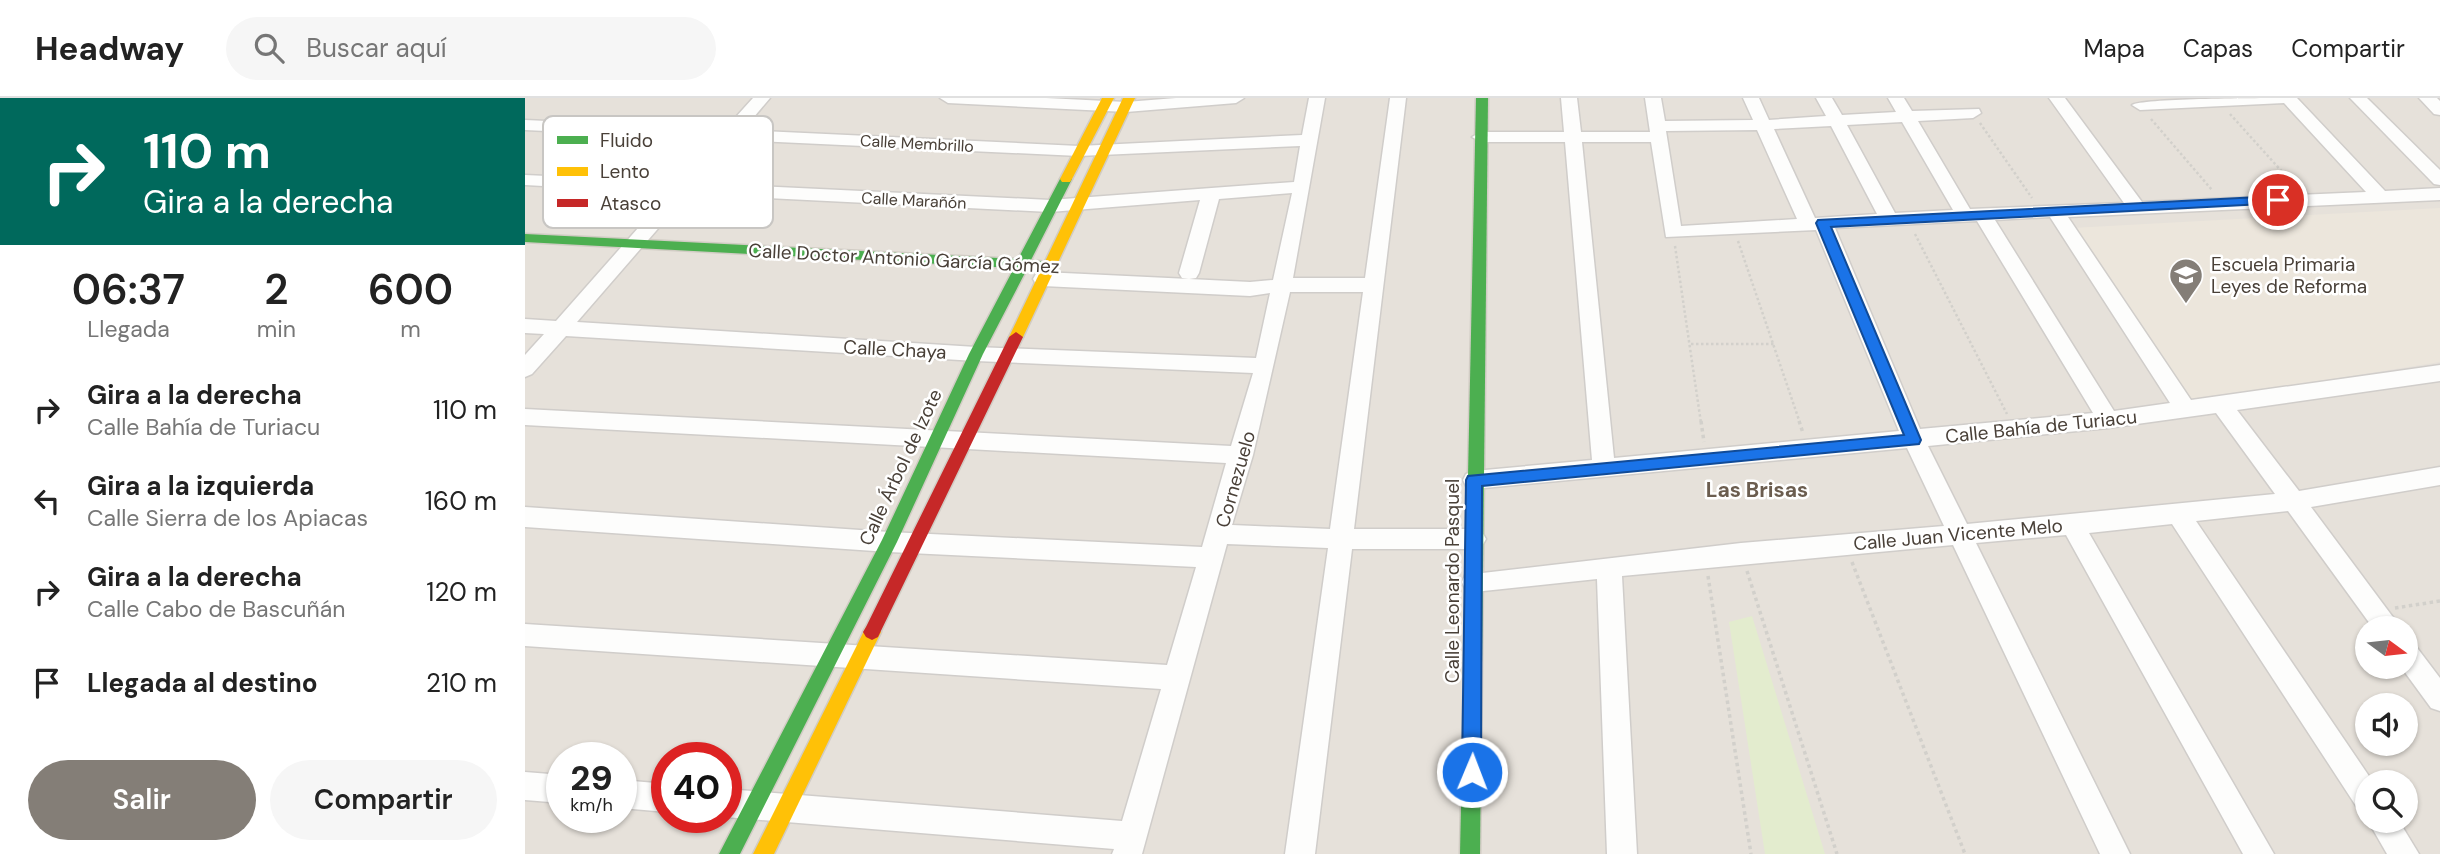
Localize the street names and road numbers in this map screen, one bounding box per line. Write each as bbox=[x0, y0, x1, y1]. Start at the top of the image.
street label: Calle Membrillo bbox=[860, 130, 974, 157]
street label: Calle Marañón bbox=[861, 187, 967, 214]
street label: Calle Doctor Antonio García Gómez bbox=[748, 238, 1060, 279]
street label: Calle Chaya bbox=[843, 334, 947, 365]
street label: Calle Árbol de Izote bbox=[853, 385, 948, 550]
street label: Calle Bahía de Turiacu bbox=[1944, 404, 2138, 449]
street label: Cornezuelo bbox=[1210, 428, 1261, 530]
street label: Calle Leonardo Pasquel bbox=[1440, 479, 1465, 683]
street label: Calle Juan Vicente Melo bbox=[1852, 513, 2064, 556]

